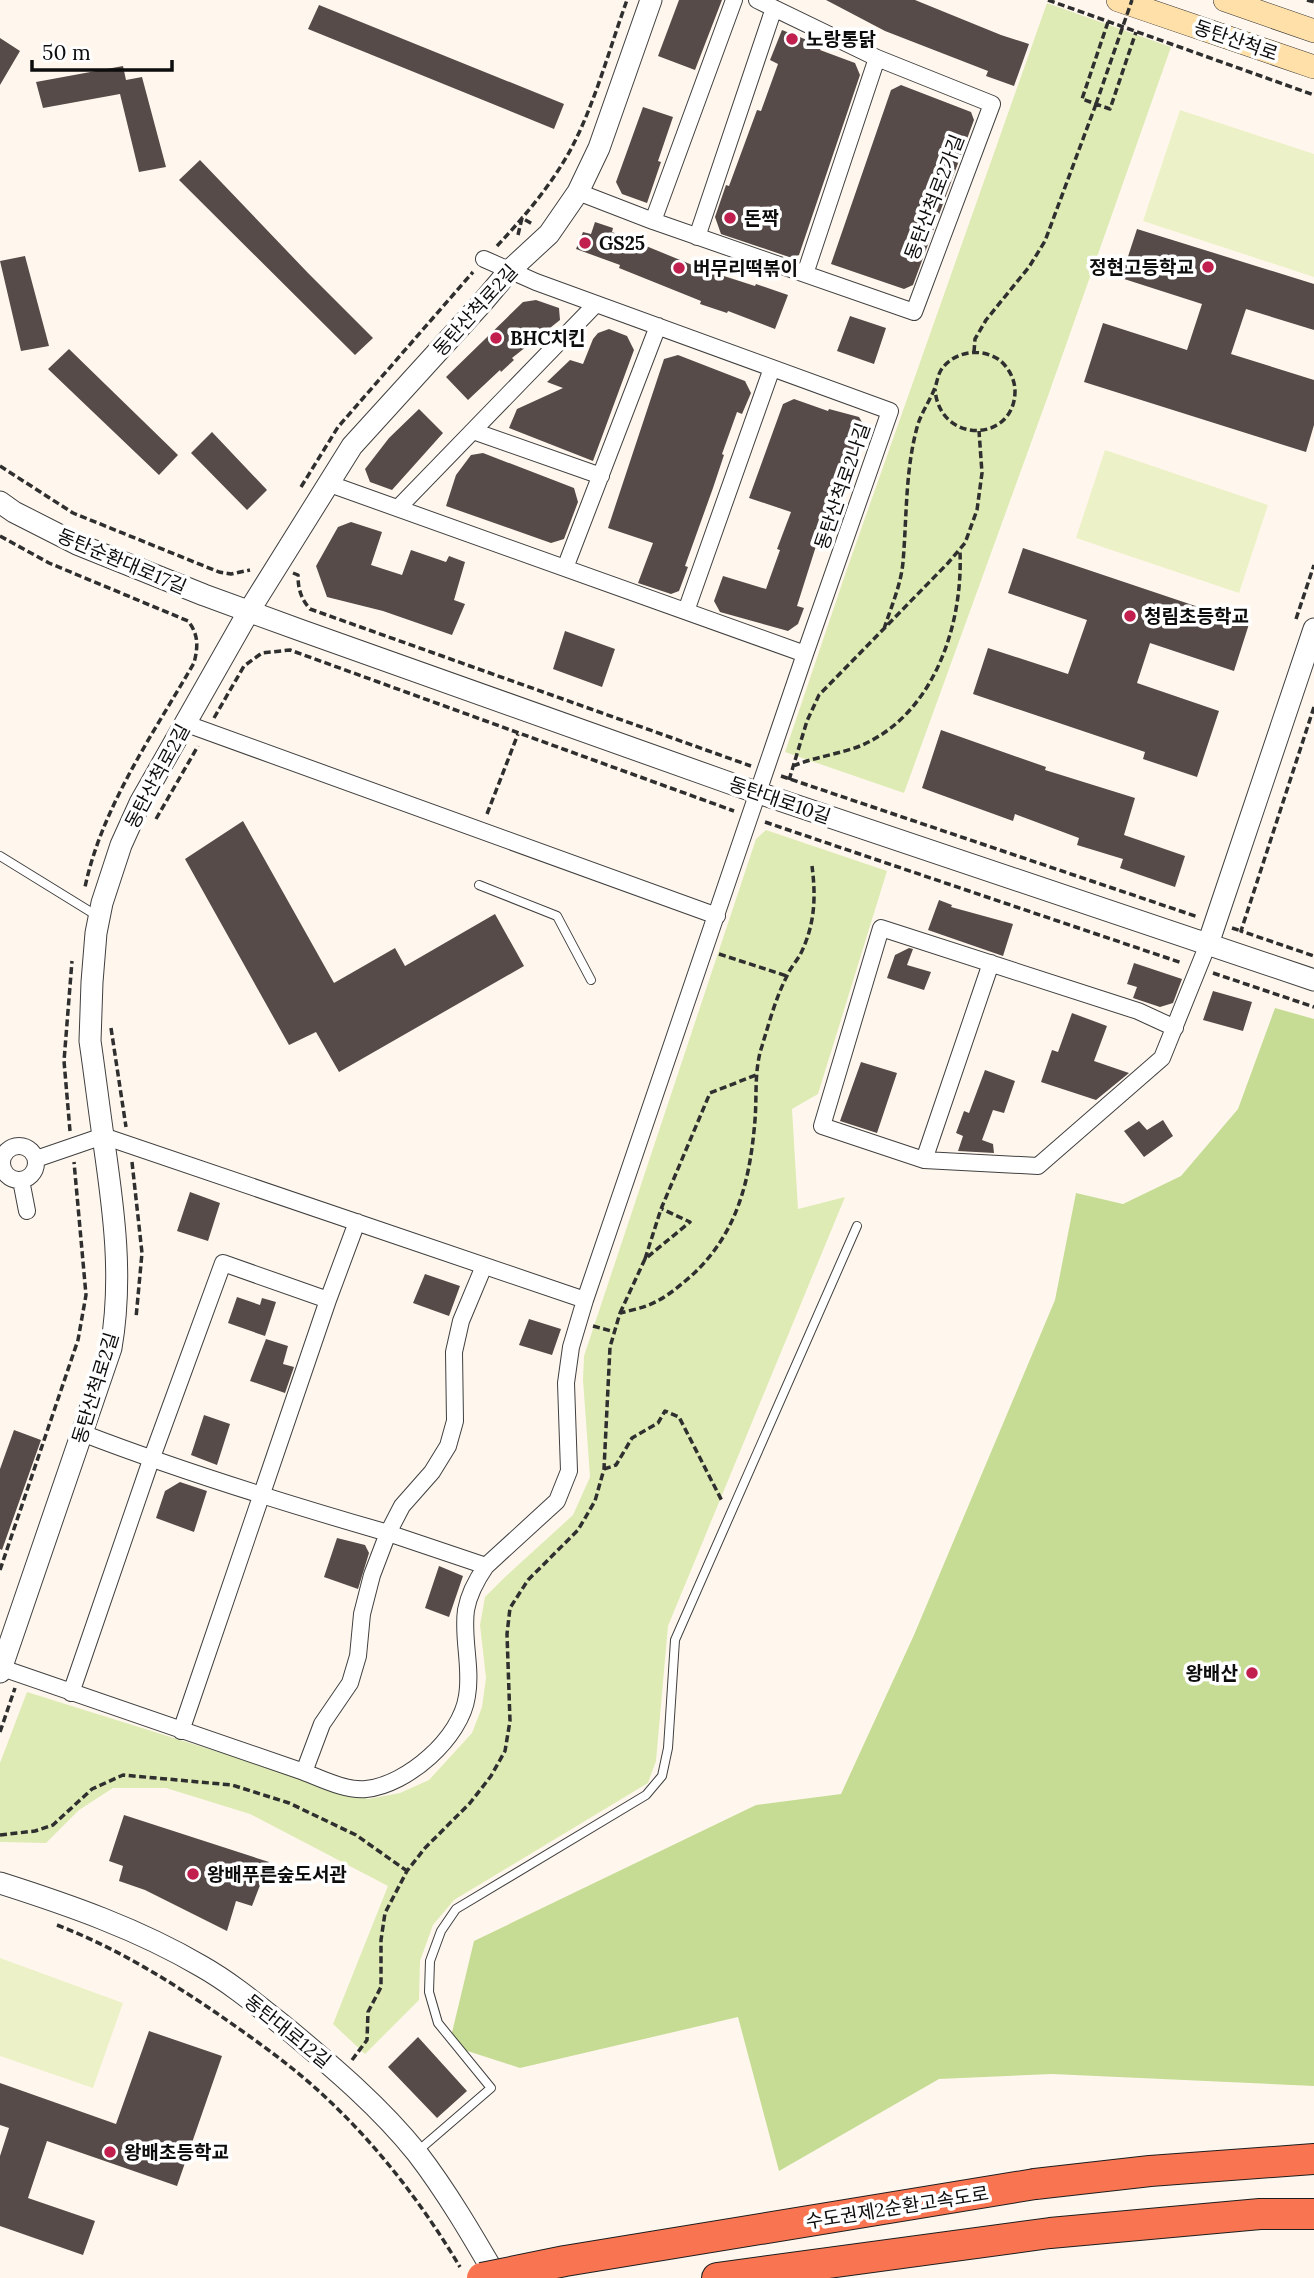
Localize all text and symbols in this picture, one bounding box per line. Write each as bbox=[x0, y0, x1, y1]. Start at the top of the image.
street label: 동탄산척로 bbox=[1191, 14, 1281, 66]
place label: 노랑통닭 bbox=[806, 27, 876, 51]
scale bar bbox=[32, 28, 172, 72]
marker: 노랑통닭 bbox=[784, 31, 800, 47]
text: 50 m bbox=[42, 39, 91, 66]
street label: 동탄산척로2가길 bbox=[899, 131, 969, 263]
place label: 돈짝 bbox=[744, 206, 779, 230]
marker: 돈짝 bbox=[722, 210, 738, 226]
place label: GS25 bbox=[599, 231, 645, 255]
marker: GS25 bbox=[577, 235, 593, 251]
place label: 정현고등학교 bbox=[1089, 255, 1194, 279]
place label: 버무리떡볶이 bbox=[693, 256, 798, 280]
street label: 동탄산척로2길 bbox=[428, 259, 522, 361]
marker: 정현고등학교 bbox=[1200, 259, 1216, 275]
marker: 버무리떡볶이 bbox=[671, 260, 687, 276]
place label: BHC치킨 bbox=[510, 326, 586, 350]
marker: BHC치킨 bbox=[488, 330, 504, 346]
street label: 동탄산척로2나길 bbox=[809, 419, 875, 553]
street label: 동탄순환대로17길 bbox=[54, 523, 190, 599]
place label: 청림초등학교 bbox=[1144, 604, 1249, 628]
marker: 청림초등학교 bbox=[1122, 608, 1138, 624]
street label: 동탄산척로2길 bbox=[119, 720, 195, 832]
street label: 동탄대로10길 bbox=[726, 771, 834, 829]
street label: 동탄산척로2길 bbox=[67, 1329, 123, 1447]
place label: 왕배산 bbox=[1186, 1661, 1239, 1685]
marker: 왕배산 bbox=[1244, 1665, 1260, 1681]
place label: 왕배푸른숲도서관 bbox=[207, 1862, 347, 1886]
marker: 왕배푸른숲도서관 bbox=[185, 1866, 201, 1882]
street label: 동탄대로12길 bbox=[240, 1989, 336, 2073]
place label: 왕배초등학교 bbox=[124, 2140, 229, 2164]
marker: 왕배초등학교 bbox=[102, 2144, 118, 2160]
street label: 수도권제2순환고속도로 bbox=[804, 2181, 990, 2233]

